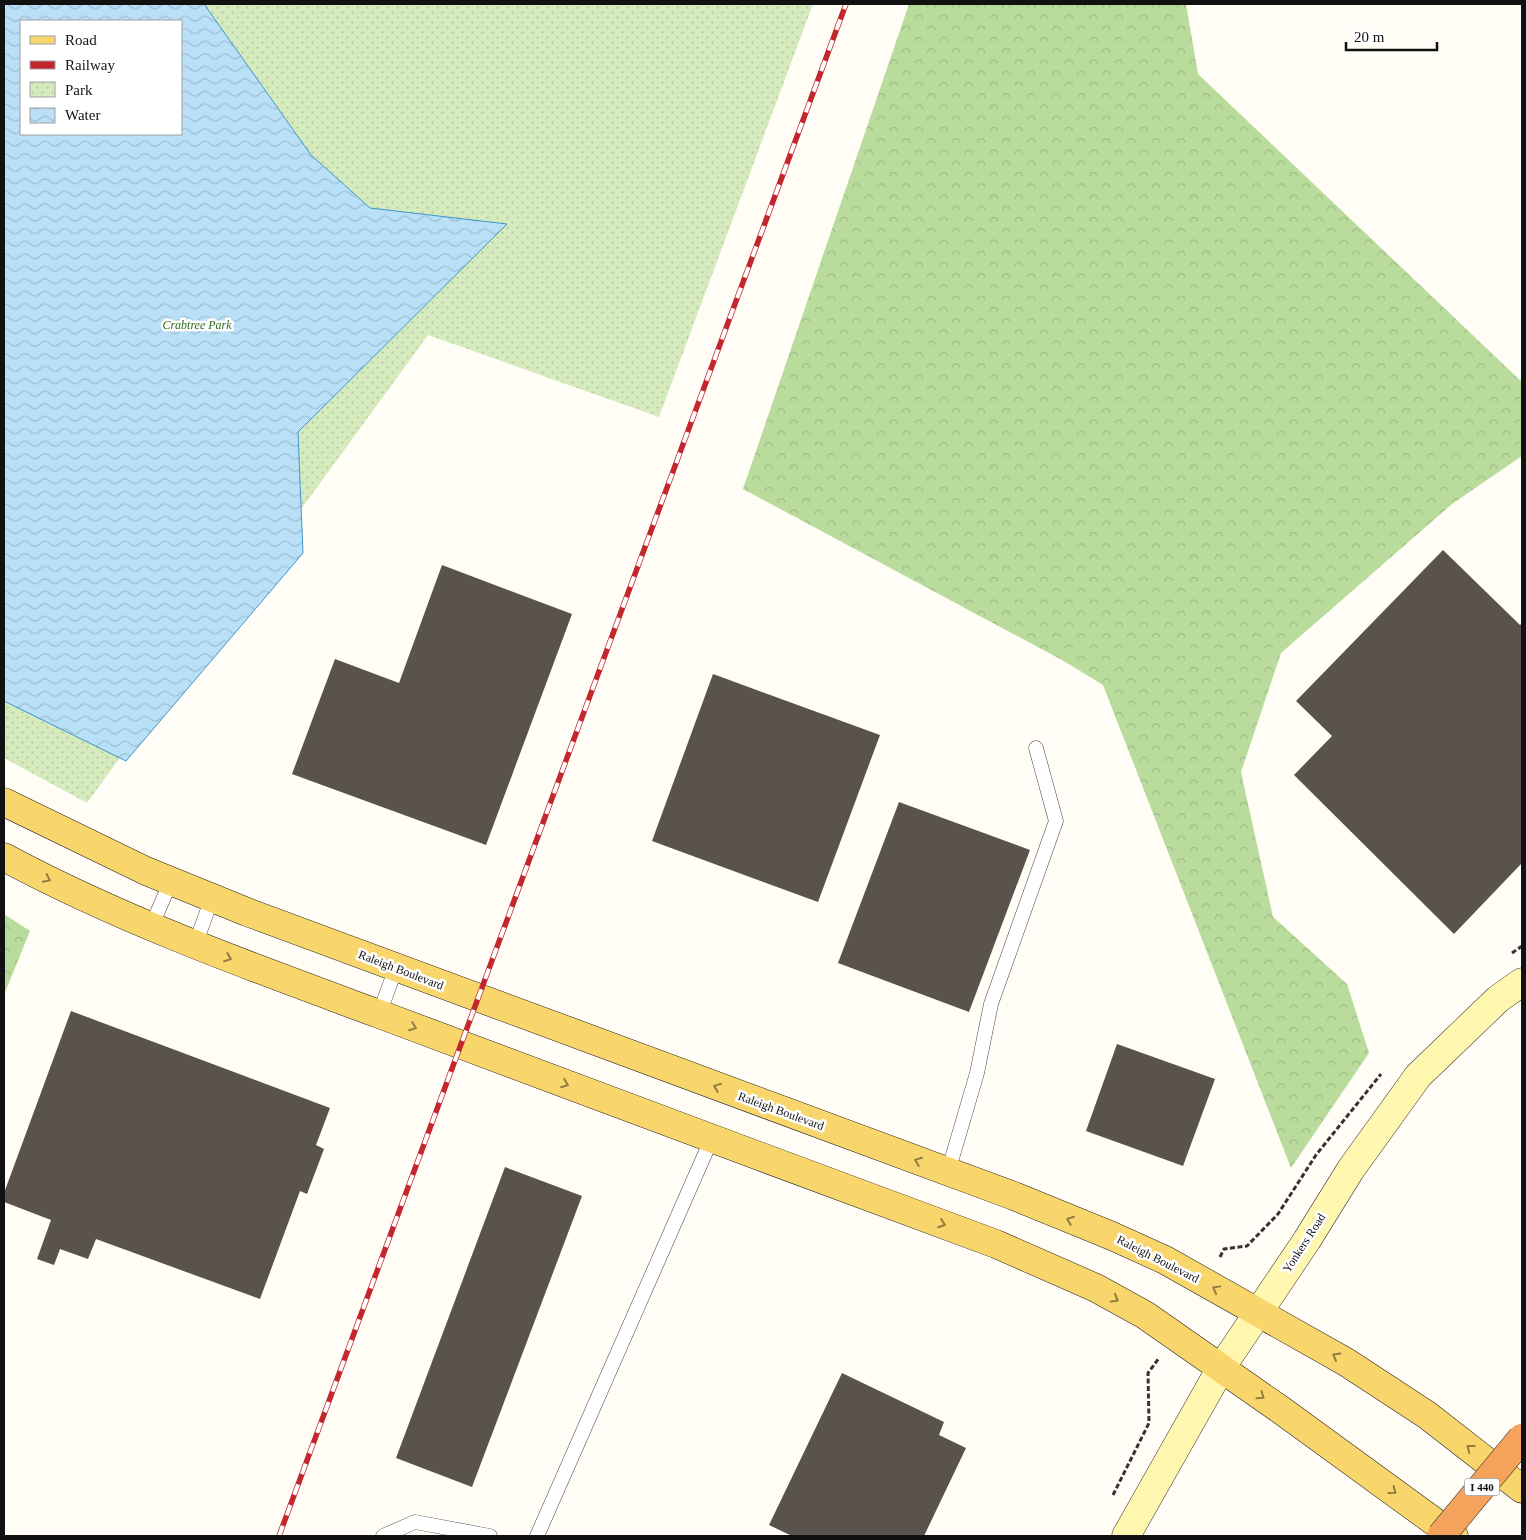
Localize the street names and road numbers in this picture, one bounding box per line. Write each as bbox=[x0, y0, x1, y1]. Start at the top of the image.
street label: Raleigh Boulevard bbox=[356, 947, 446, 993]
street label: Raleigh Boulevard bbox=[736, 1089, 826, 1133]
street label: Yonkers Road bbox=[1280, 1211, 1328, 1275]
street label: Raleigh Boulevard bbox=[1115, 1232, 1201, 1286]
road number: I 440 bbox=[1464, 1478, 1500, 1495]

